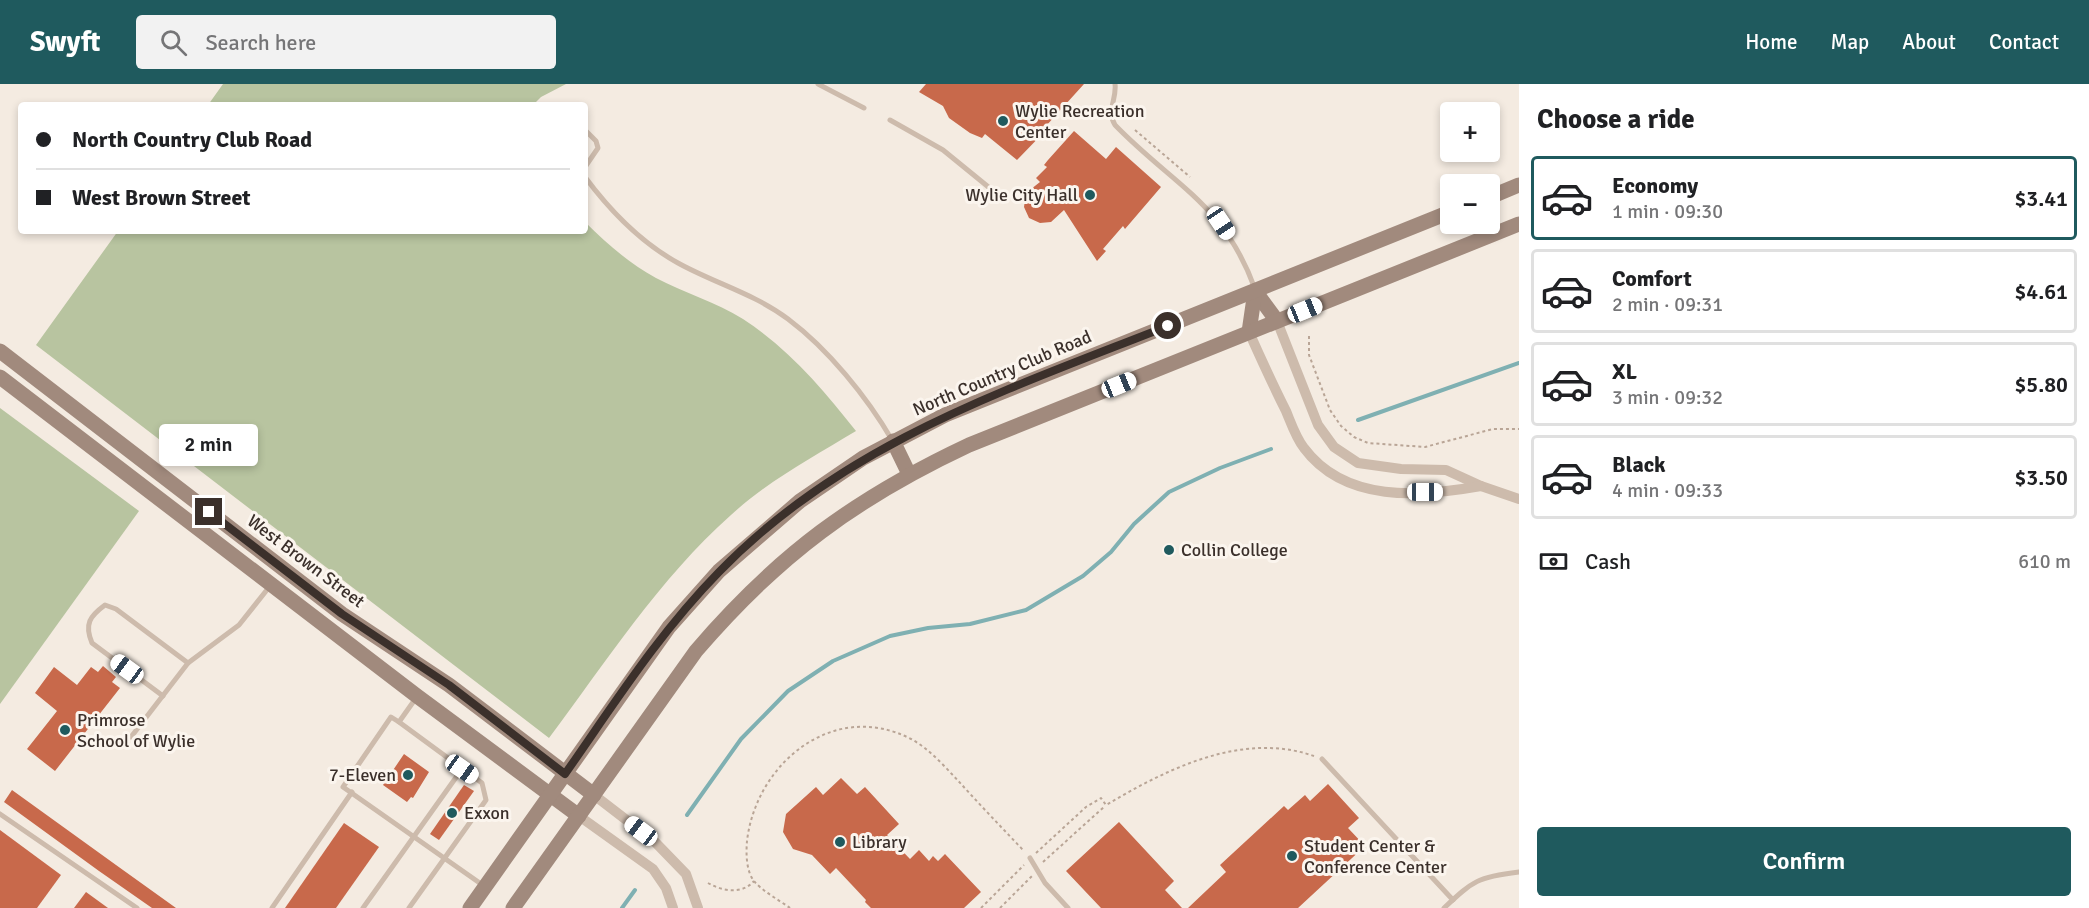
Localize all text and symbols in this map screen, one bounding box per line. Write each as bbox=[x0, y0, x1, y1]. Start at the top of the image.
search box bbox=[136, 15, 556, 69]
text: Swyft bbox=[30, 25, 100, 59]
icon: search bbox=[157, 26, 190, 59]
text: Search here bbox=[205, 29, 316, 56]
text: Home bbox=[1745, 29, 1798, 55]
text: Map bbox=[1831, 29, 1869, 55]
text: About bbox=[1902, 29, 1956, 55]
text: Contact bbox=[1989, 29, 2059, 55]
place label: Wylie Recreation Center bbox=[1015, 100, 1145, 143]
map controls bbox=[1440, 102, 1500, 234]
button: + bbox=[1440, 102, 1500, 162]
text: Choose a ride bbox=[1537, 103, 1695, 136]
marker: Wylie Recreation Center bbox=[996, 114, 1010, 128]
text: North Country Club Road bbox=[72, 126, 312, 153]
icon: car bbox=[1540, 171, 1594, 225]
text: Economy bbox=[1612, 172, 1698, 199]
button: − bbox=[1440, 174, 1500, 234]
text: West Brown Street bbox=[72, 184, 251, 211]
place label: Wylie City Hall bbox=[965, 184, 1078, 206]
text: $3.41 bbox=[2014, 185, 2068, 212]
marker: Wylie City Hall bbox=[1083, 188, 1097, 202]
text: 1 min · 09:30 bbox=[1612, 199, 1723, 224]
car bbox=[1203, 203, 1239, 243]
icon: car bbox=[1540, 264, 1594, 318]
text: Comfort bbox=[1612, 265, 1692, 292]
text: $4.61 bbox=[2014, 278, 2068, 305]
text: 2 min · 09:31 bbox=[1612, 292, 1723, 317]
car bbox=[1285, 295, 1325, 325]
route start bbox=[1154, 312, 1181, 339]
street label: North Country Club Road bbox=[909, 325, 1095, 421]
icon: car bbox=[1540, 357, 1594, 411]
text: XL bbox=[1612, 358, 1637, 385]
car bbox=[1099, 370, 1139, 400]
text: $5.80 bbox=[2014, 371, 2068, 398]
text: 3 min · 09:32 bbox=[1612, 385, 1723, 410]
callout: 2 min bbox=[160, 425, 258, 467]
text: 2 min bbox=[185, 432, 232, 457]
icon: car bbox=[1540, 450, 1594, 504]
text: Black bbox=[1612, 451, 1666, 478]
text: $3.50 bbox=[2014, 464, 2068, 491]
text: 4 min · 09:33 bbox=[1612, 478, 1723, 503]
car bbox=[1407, 483, 1443, 501]
route end bbox=[195, 498, 222, 525]
street label: West Brown Street bbox=[243, 510, 369, 612]
place label: Collin College bbox=[1181, 539, 1288, 561]
marker: Collin College bbox=[1162, 543, 1176, 557]
icon: cash bbox=[1537, 545, 1570, 578]
text: Cash bbox=[1585, 548, 1631, 575]
text: 610 m bbox=[2018, 549, 2071, 574]
car bbox=[107, 651, 147, 687]
place label: Primrose School of Wylie bbox=[77, 709, 195, 752]
marker: Primrose School of Wylie bbox=[58, 723, 72, 737]
car bbox=[442, 751, 482, 787]
place label: 7-Eleven bbox=[329, 764, 396, 786]
marker: 7-Eleven bbox=[401, 768, 415, 782]
place label: Exxon bbox=[464, 802, 510, 824]
marker: Exxon bbox=[445, 806, 459, 820]
car bbox=[621, 813, 661, 849]
button: Confirm bbox=[1537, 827, 2071, 896]
place label: Library bbox=[852, 831, 907, 853]
marker: Library bbox=[833, 835, 847, 849]
place label: Student Center & Conference Center bbox=[1304, 835, 1447, 878]
marker: Student Center & Conference Center bbox=[1285, 849, 1299, 863]

